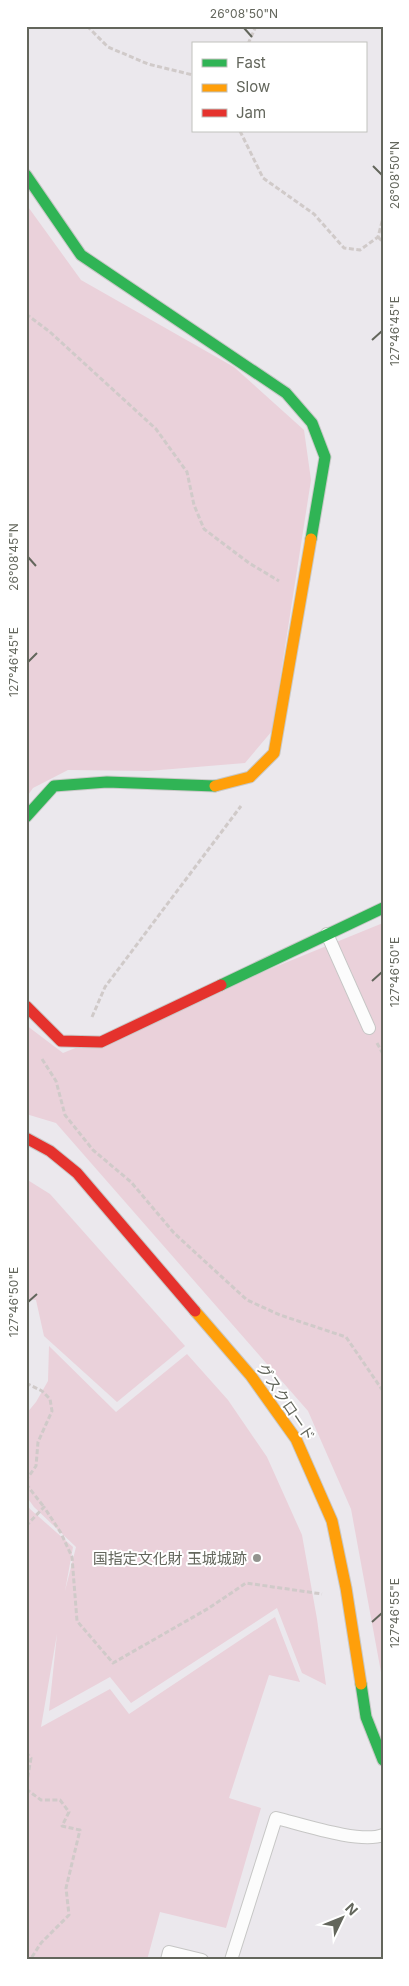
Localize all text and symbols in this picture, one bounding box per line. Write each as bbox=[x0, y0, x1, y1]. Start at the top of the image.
text: 26°08'50"N bbox=[210, 6, 278, 21]
legend bbox=[192, 42, 366, 132]
text: Fast bbox=[236, 53, 266, 72]
text: Slow bbox=[236, 77, 270, 96]
text: Jam bbox=[236, 103, 266, 122]
text: 26°08'50"N bbox=[387, 141, 402, 209]
text: 127°46'45"E bbox=[387, 296, 402, 366]
text: 26°08'45"N bbox=[6, 523, 21, 591]
text: 127°46'45"E bbox=[6, 627, 21, 697]
text: 127°46'50"E bbox=[387, 937, 402, 1007]
text: 127°46'50"E bbox=[6, 1267, 21, 1337]
street label: グスクロード bbox=[253, 1359, 319, 1445]
place label: 国指定文化財 玉城城跡 bbox=[93, 1549, 247, 1568]
marker: 国指定文化財 玉城城跡 bbox=[251, 1552, 263, 1564]
text: 127°46'55"E bbox=[387, 1578, 402, 1648]
north arrow bbox=[316, 1894, 366, 1944]
text: N bbox=[342, 1899, 362, 1918]

